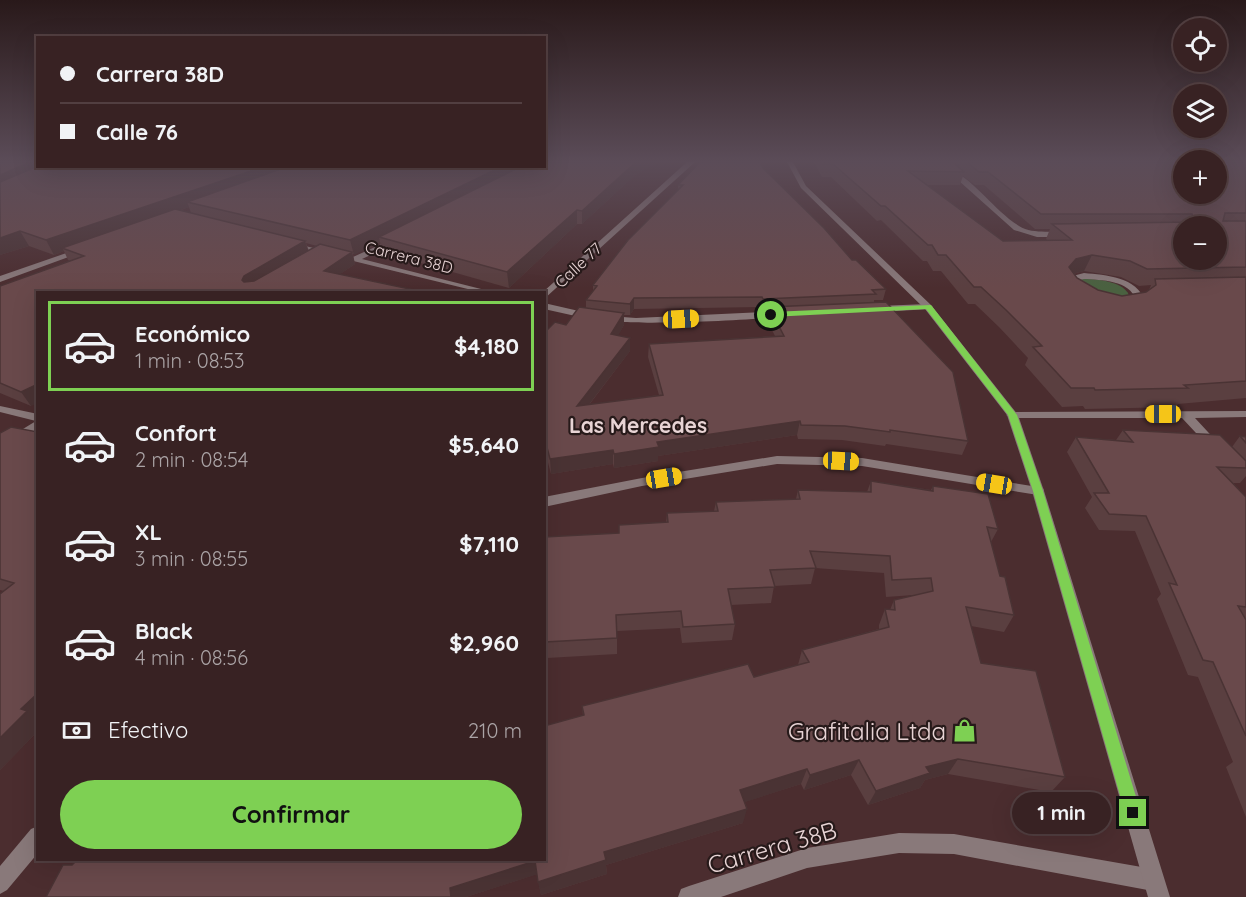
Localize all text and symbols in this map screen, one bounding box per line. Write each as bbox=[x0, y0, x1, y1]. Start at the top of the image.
map controls bbox=[1173, 18, 1227, 270]
button: locate bbox=[1173, 18, 1227, 72]
text: Carrera 38D bbox=[96, 60, 224, 88]
button: layers bbox=[1173, 84, 1227, 138]
text: Calle 76 bbox=[96, 118, 178, 146]
button: + bbox=[1173, 150, 1227, 204]
button: − bbox=[1173, 216, 1227, 270]
street label: Carrera 38D bbox=[363, 236, 455, 278]
street label: Calle 77 bbox=[550, 238, 606, 292]
route start bbox=[757, 301, 784, 328]
car bbox=[663, 309, 699, 329]
icon: car bbox=[63, 319, 117, 373]
text: Económico bbox=[135, 320, 250, 348]
text: $4,180 bbox=[454, 332, 519, 360]
text: 1 min · 08:53 bbox=[135, 348, 245, 373]
car bbox=[1145, 405, 1181, 423]
district label: Las Mercedes bbox=[569, 412, 707, 438]
icon: car bbox=[63, 418, 117, 472]
text: Confort bbox=[135, 419, 217, 447]
text: $5,640 bbox=[449, 431, 519, 459]
text: 2 min · 08:54 bbox=[135, 447, 248, 472]
car bbox=[823, 451, 859, 471]
car bbox=[645, 466, 683, 490]
car bbox=[975, 472, 1013, 496]
icon: car bbox=[63, 517, 117, 571]
text: XL bbox=[135, 518, 162, 546]
text: $7,110 bbox=[459, 530, 519, 558]
text: 3 min · 08:55 bbox=[135, 546, 248, 571]
icon: car bbox=[63, 616, 117, 670]
text: Black bbox=[135, 617, 193, 645]
text: $2,960 bbox=[449, 629, 519, 657]
text: 4 min · 08:56 bbox=[135, 645, 248, 670]
icon: cash bbox=[60, 714, 93, 747]
text: Efectivo bbox=[108, 716, 188, 744]
place label: Grafitalia Ltda bbox=[788, 716, 946, 746]
text: 210 m bbox=[468, 718, 522, 743]
shop icon: Grafitalia Ltda bbox=[951, 718, 977, 744]
button: Confirmar bbox=[60, 780, 522, 849]
callout: 1 min bbox=[1013, 792, 1112, 834]
route end bbox=[1119, 799, 1146, 826]
text: 1 min bbox=[1037, 800, 1086, 825]
street label: Carrera 38B bbox=[704, 814, 840, 880]

